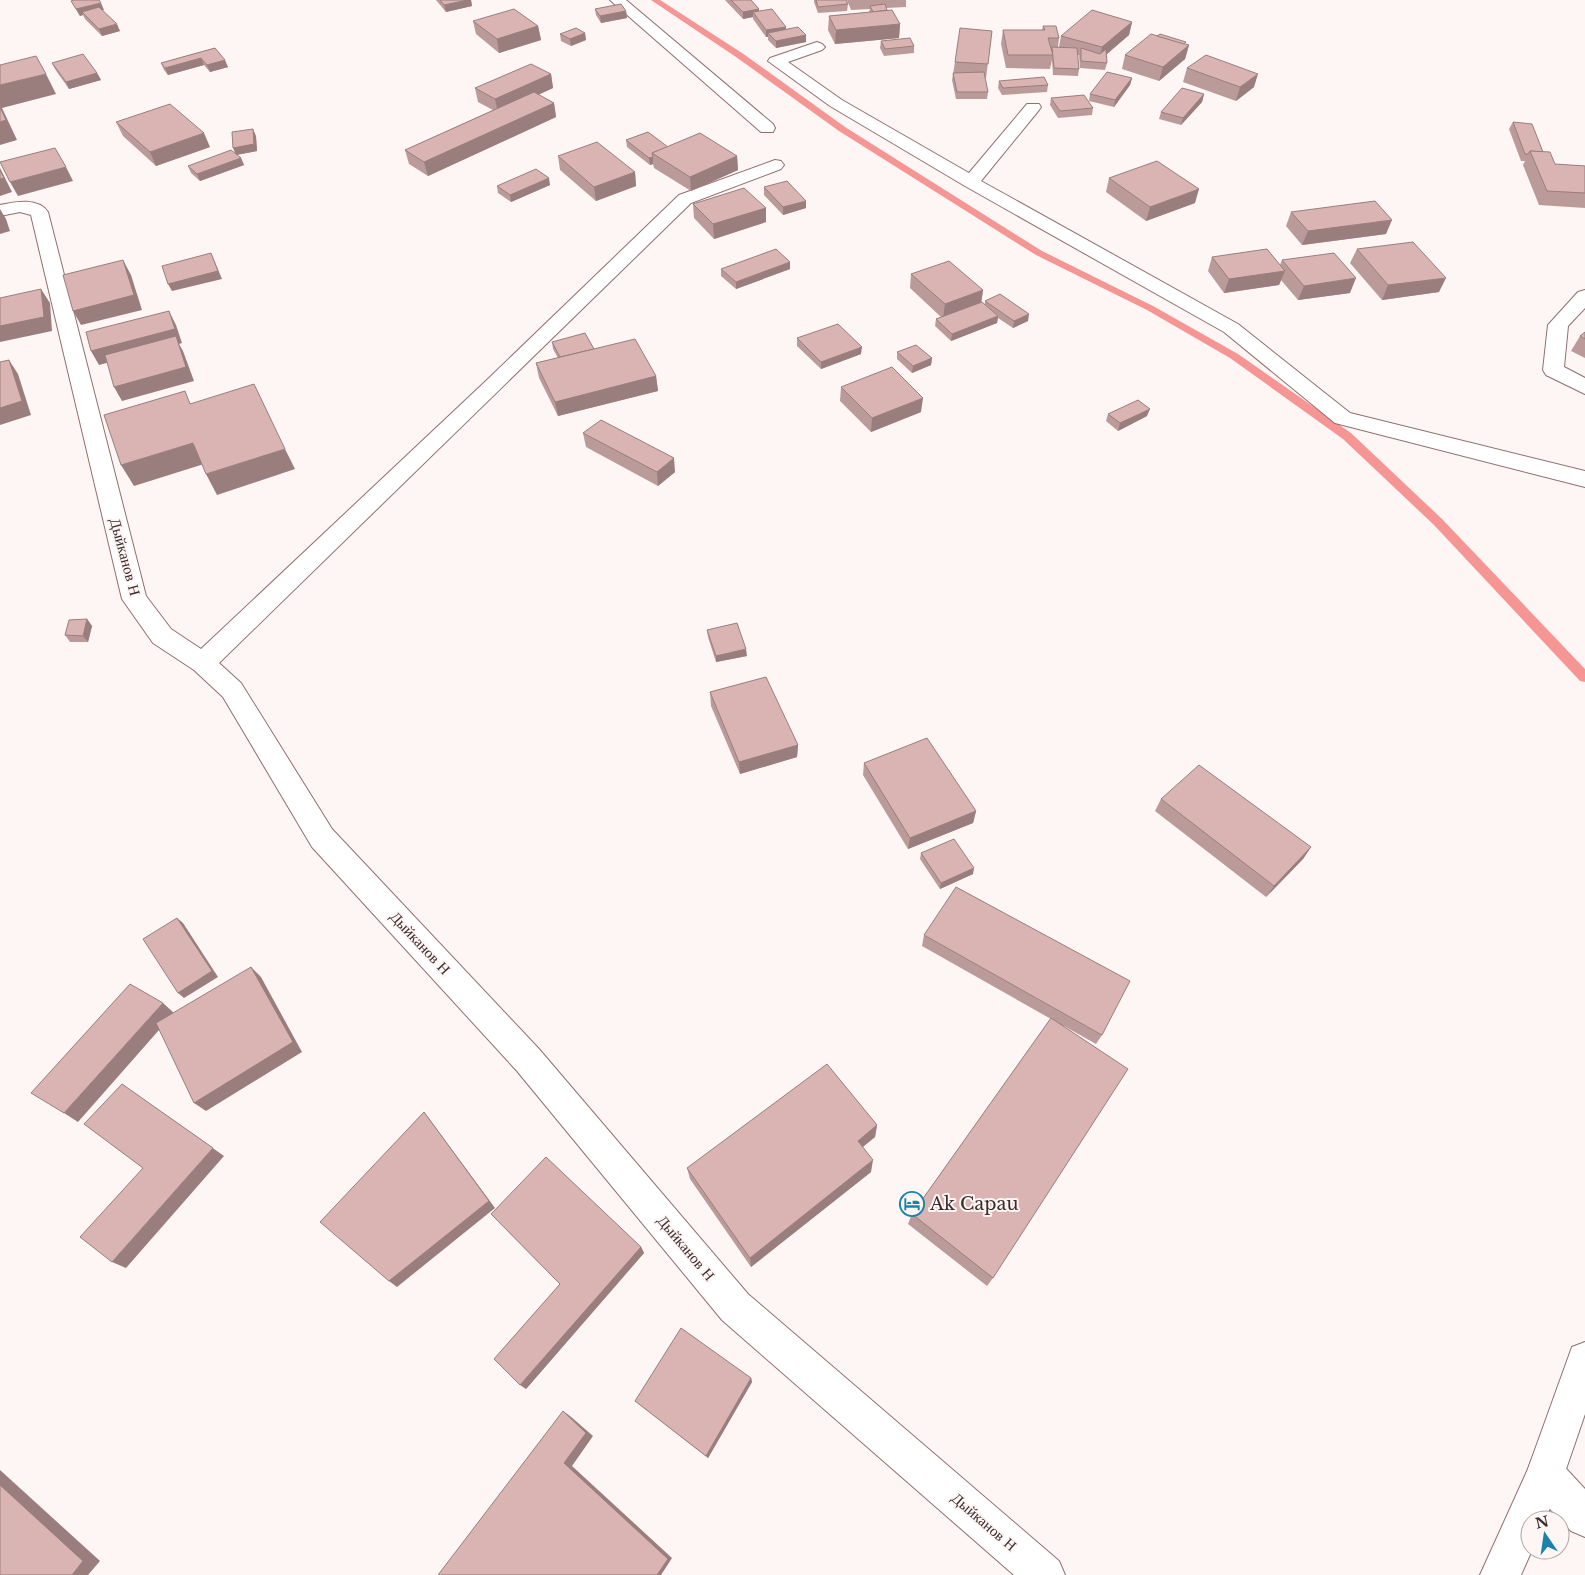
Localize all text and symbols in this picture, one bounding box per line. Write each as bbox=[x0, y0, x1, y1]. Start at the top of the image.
street label: Дыйканов Н bbox=[106, 516, 145, 598]
street label: Дыйканов Н bbox=[386, 907, 455, 978]
hotel icon: Ak Capau bbox=[899, 1191, 925, 1217]
place label: Ak Capau bbox=[929, 1193, 1019, 1215]
street label: Дыйканов Н bbox=[653, 1211, 719, 1284]
street label: Дыйканов Н bbox=[948, 1488, 1021, 1555]
north arrow bbox=[1520, 1510, 1570, 1560]
text: N bbox=[1534, 1512, 1551, 1533]

